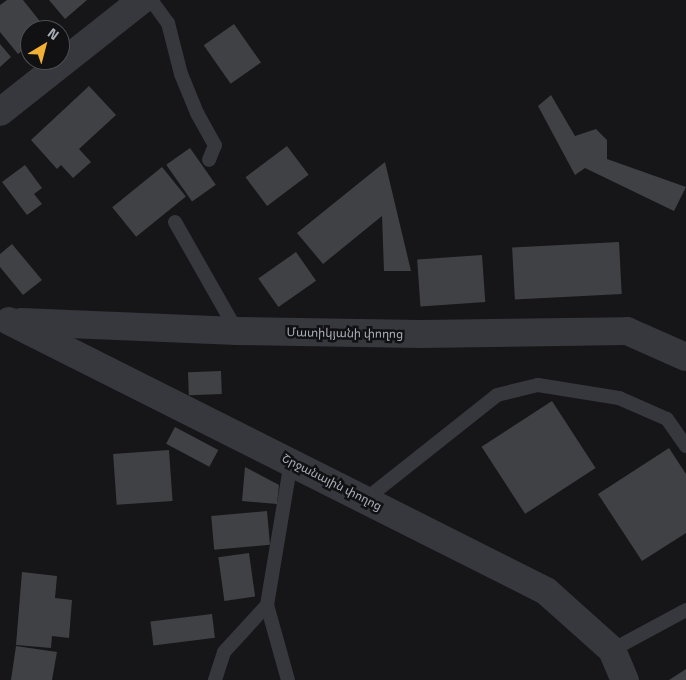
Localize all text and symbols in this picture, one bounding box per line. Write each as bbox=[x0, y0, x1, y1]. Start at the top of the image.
north arrow bbox=[20, 20, 70, 70]
text: N bbox=[44, 22, 64, 45]
street label: Մատիկյանի փողոց bbox=[287, 325, 403, 341]
street label: Շրջանային փողոց bbox=[280, 451, 384, 513]

